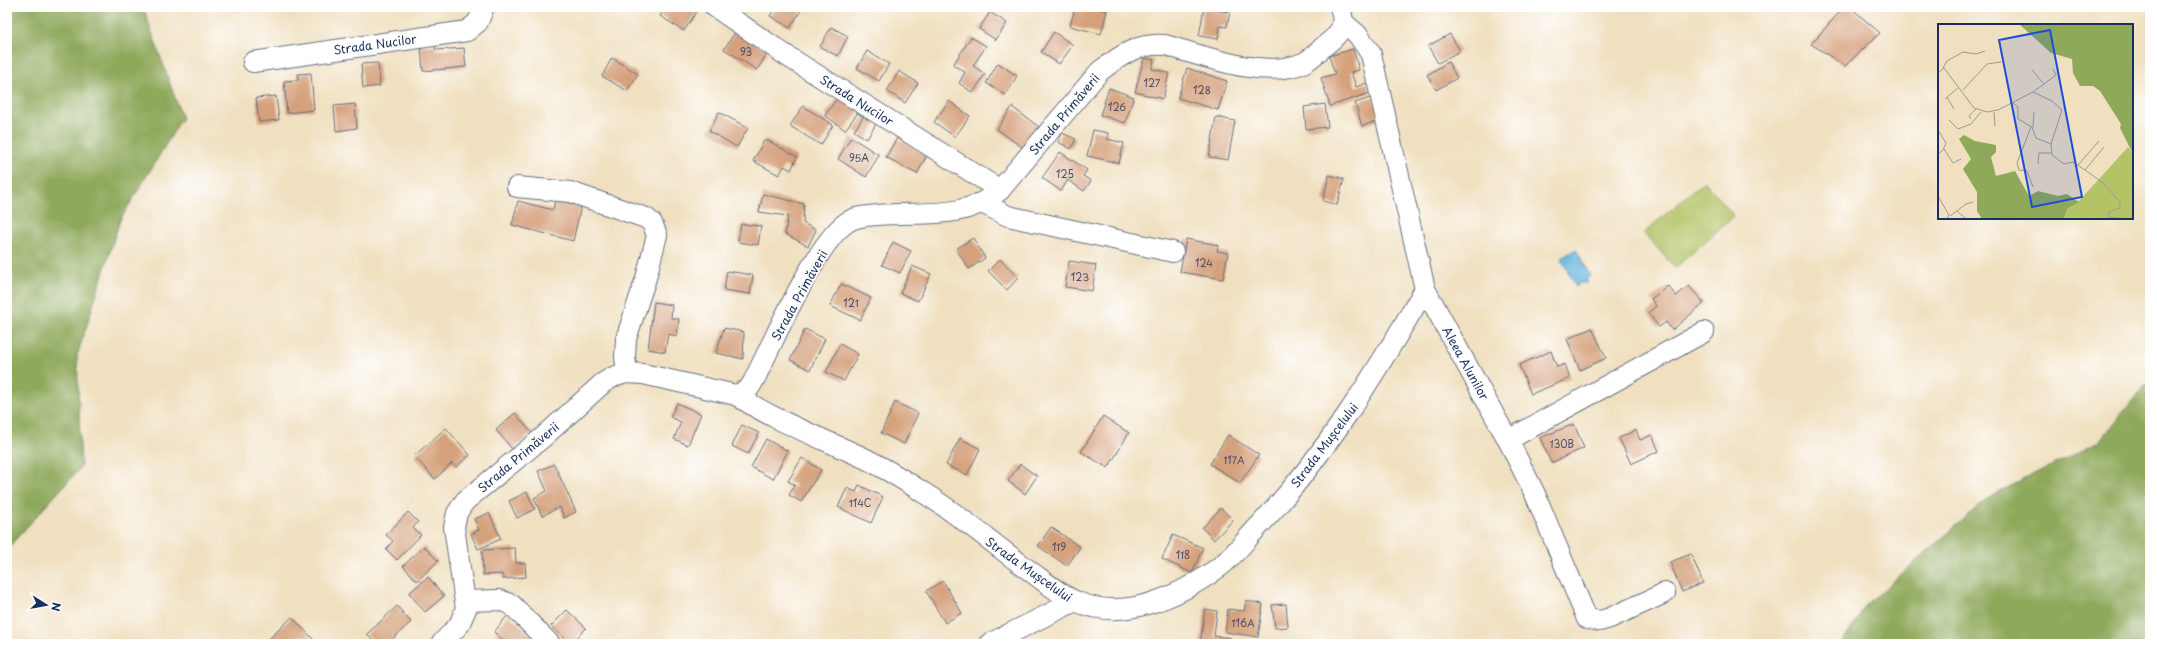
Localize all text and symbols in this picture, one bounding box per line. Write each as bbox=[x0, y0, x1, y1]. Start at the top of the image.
inset map bbox=[1938, 24, 2133, 219]
street label: Strada Nucilor bbox=[332, 29, 418, 59]
house number: 93 bbox=[740, 44, 752, 59]
street label: Strada Primăverii bbox=[1025, 69, 1103, 159]
street label: Strada Nucilor bbox=[817, 70, 898, 130]
house number: 127 bbox=[1144, 75, 1161, 90]
house number: 128 bbox=[1193, 82, 1211, 97]
house number: 126 bbox=[1108, 99, 1126, 114]
house number: 95A bbox=[849, 150, 869, 165]
house number: 125 bbox=[1056, 166, 1074, 181]
street label: Strada Primăverii bbox=[767, 246, 831, 344]
house number: 124 bbox=[1195, 255, 1213, 270]
house number: 123 bbox=[1071, 269, 1089, 284]
house number: 121 bbox=[843, 295, 859, 310]
street label: Aleea Alunilor bbox=[1438, 323, 1494, 404]
street label: Strada Mușcelului bbox=[1286, 399, 1362, 491]
street label: Strada Primăverii bbox=[473, 418, 563, 496]
house number: 130B bbox=[1550, 436, 1575, 451]
house number: 117A bbox=[1223, 452, 1245, 467]
house number: 114C bbox=[848, 495, 872, 510]
street label: Strada Mușcelului bbox=[982, 532, 1076, 606]
house number: 119 bbox=[1052, 539, 1066, 554]
house number: 118 bbox=[1176, 547, 1190, 562]
north arrow bbox=[26, 585, 66, 625]
text: N bbox=[47, 601, 65, 613]
house number: 116A bbox=[1232, 615, 1255, 630]

